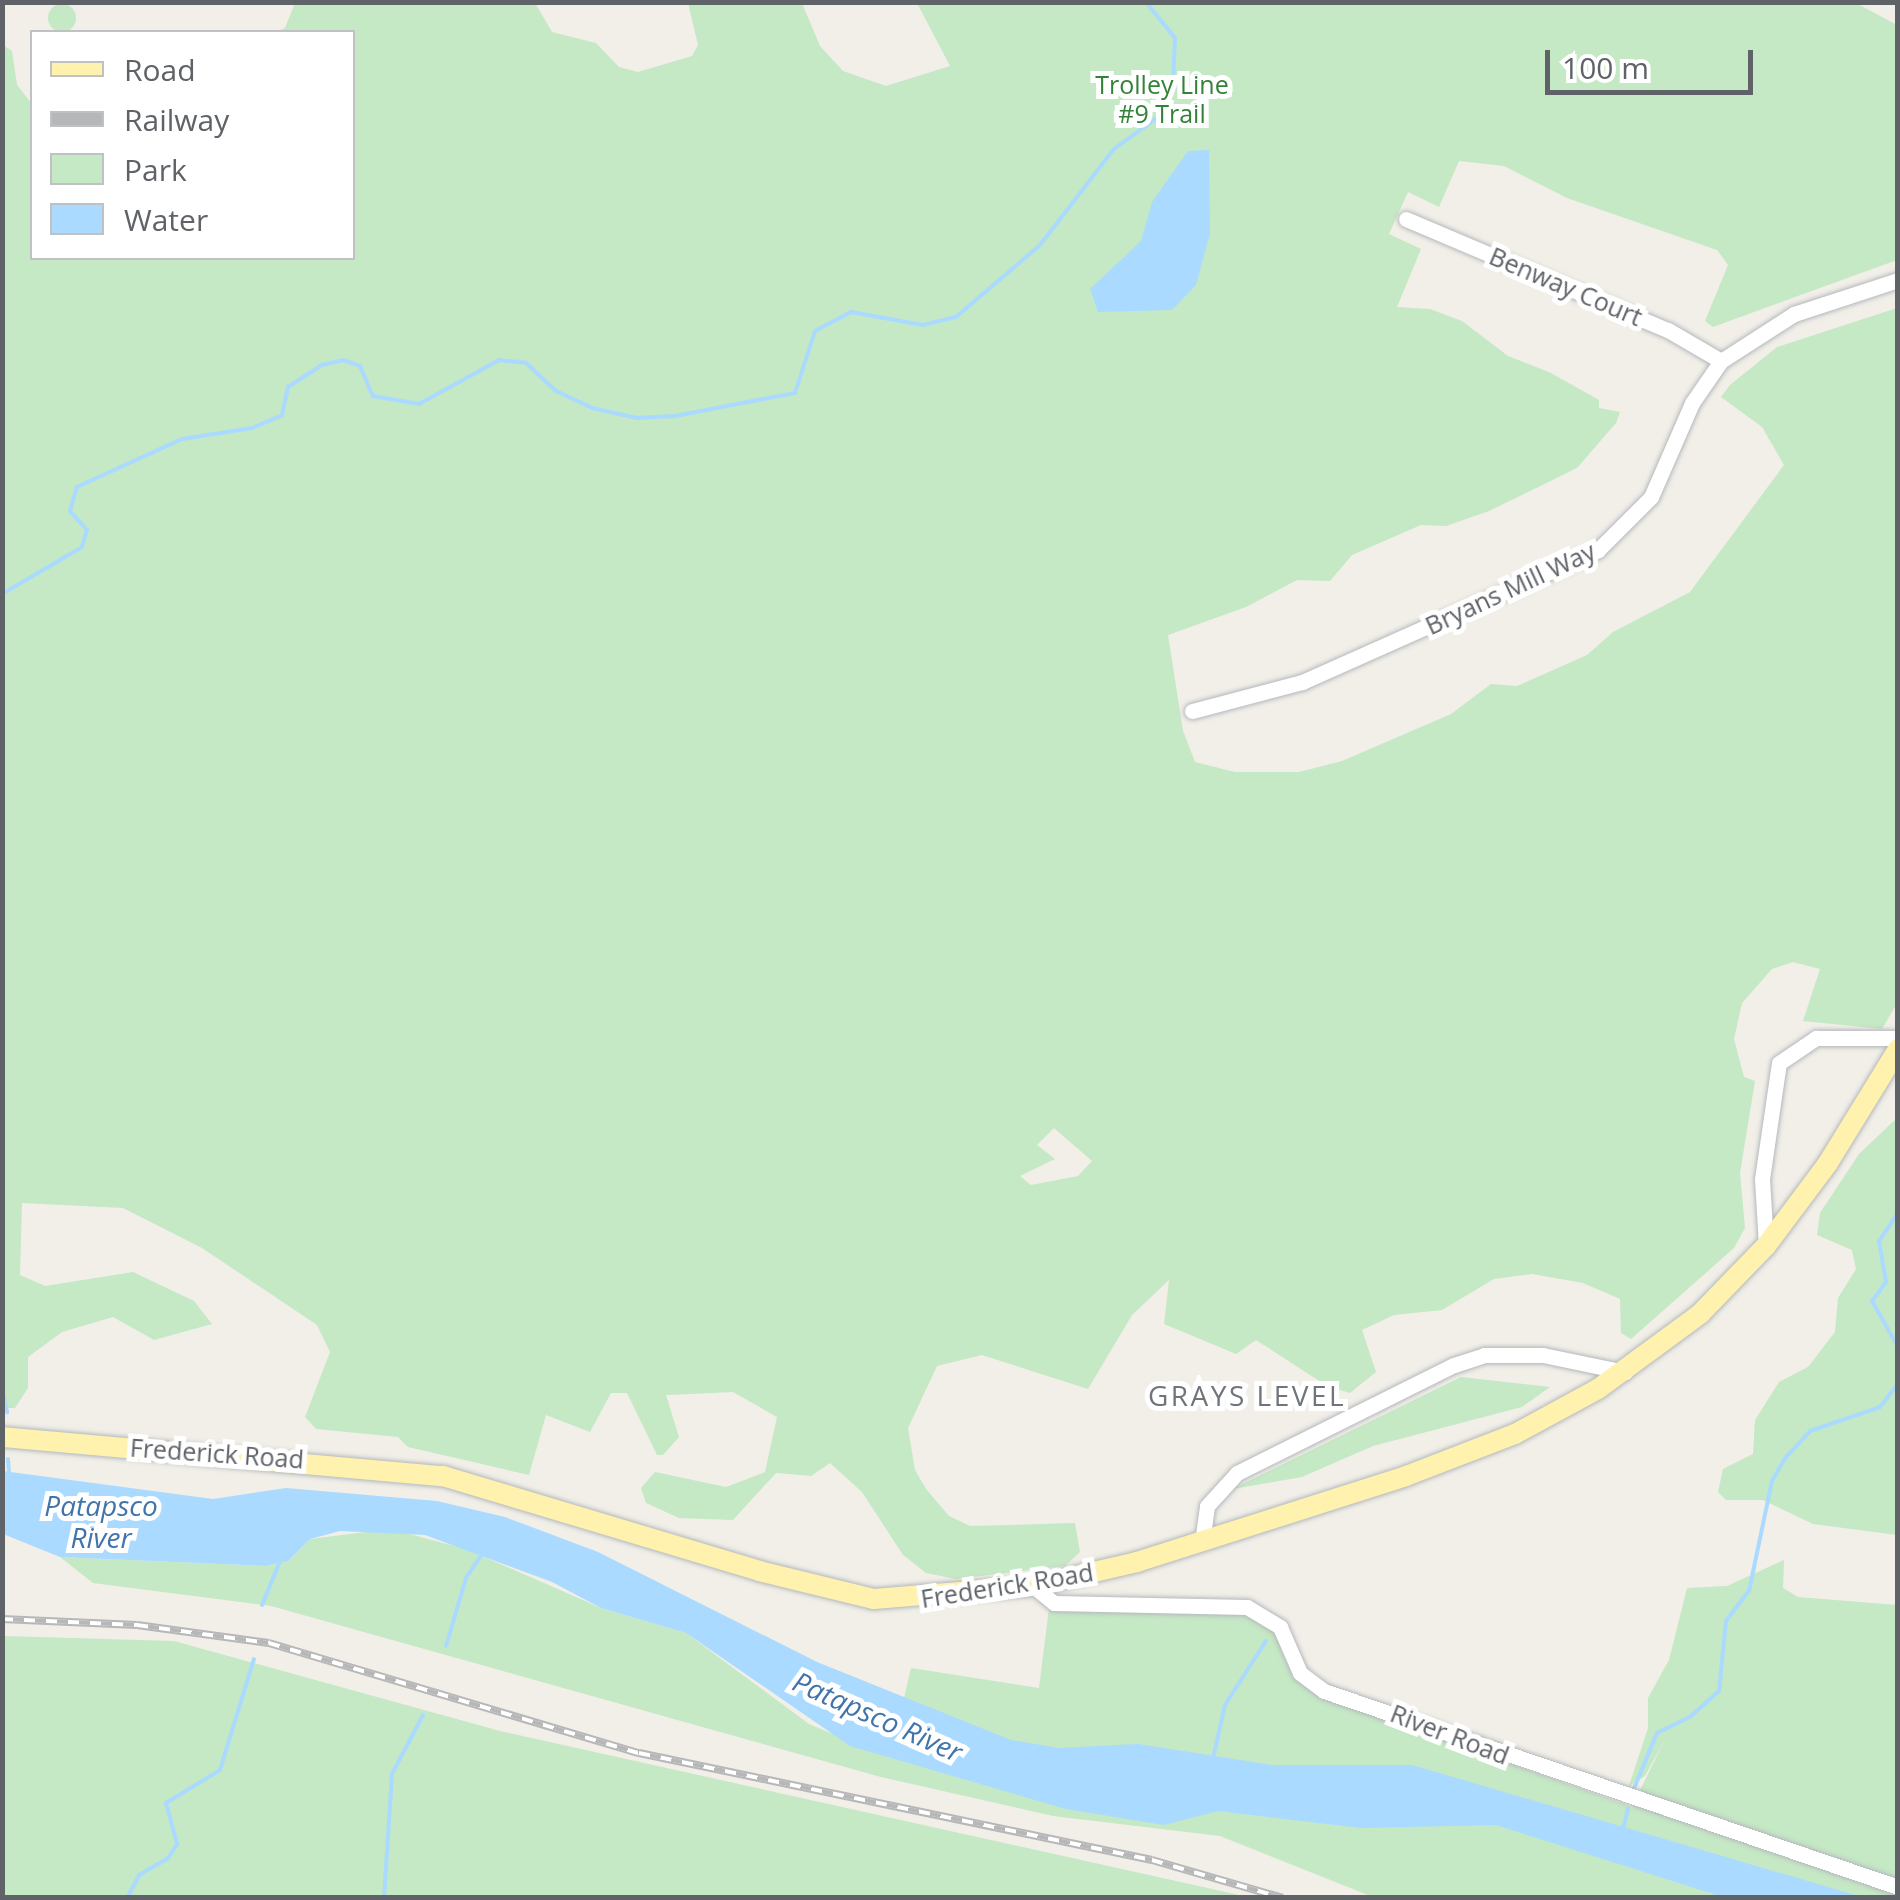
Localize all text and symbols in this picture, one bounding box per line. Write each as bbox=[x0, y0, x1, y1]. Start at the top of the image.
legend bbox=[30, 30, 355, 260]
scale bar bbox=[1550, 30, 1758, 92]
text: 100 m bbox=[1562, 47, 1649, 88]
text: Road bbox=[124, 49, 196, 90]
park label: Trolley Line #9 Trail bbox=[1095, 70, 1229, 129]
text: Railway bbox=[124, 99, 229, 140]
text: Park bbox=[124, 149, 187, 190]
text: Water bbox=[124, 199, 208, 240]
street label: Benway Court bbox=[1485, 240, 1647, 332]
street label: Bryans Mill Way bbox=[1420, 536, 1600, 640]
district label: GRAYS LEVEL bbox=[1148, 1378, 1346, 1412]
street label: Frederick Road bbox=[129, 1432, 305, 1474]
water label: Patapsco River bbox=[44, 1488, 158, 1554]
street label: Frederick Road bbox=[919, 1557, 1095, 1613]
water label: Patapsco River bbox=[788, 1664, 968, 1768]
street label: River Road bbox=[1386, 1698, 1514, 1770]

